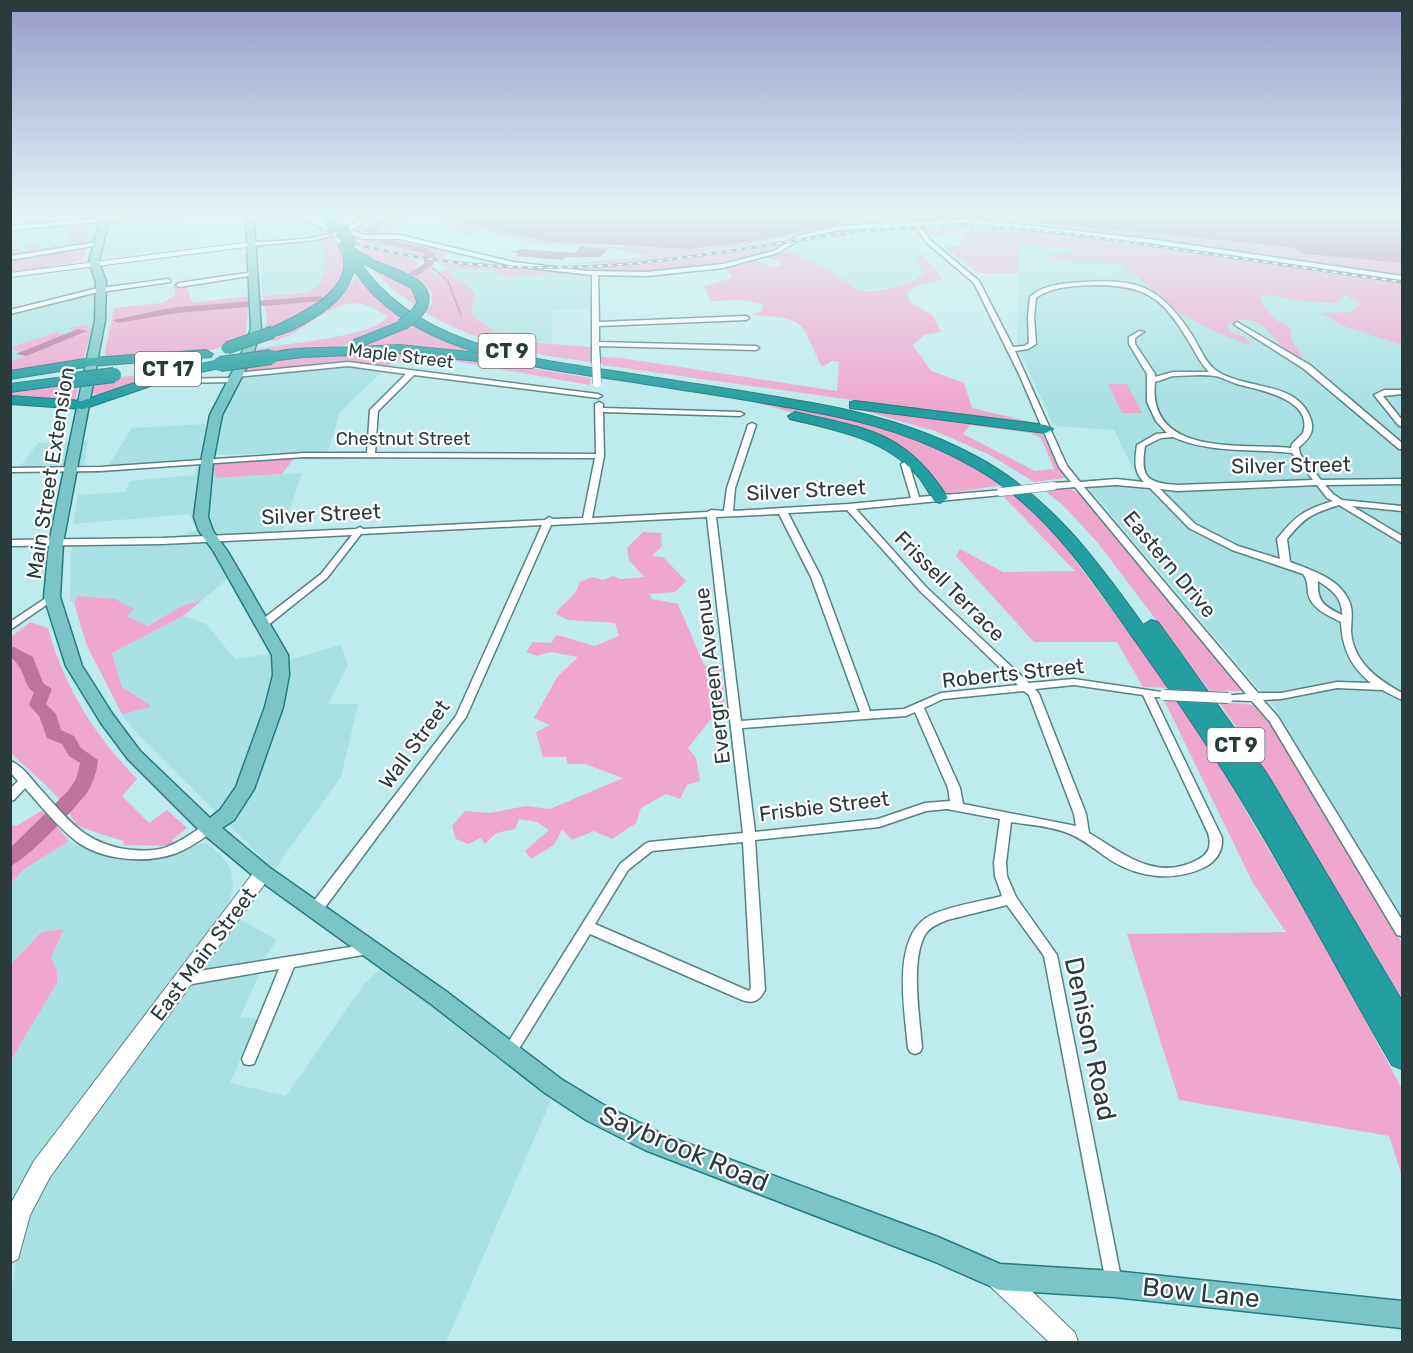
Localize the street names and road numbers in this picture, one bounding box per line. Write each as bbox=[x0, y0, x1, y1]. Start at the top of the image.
road number: CT 9 bbox=[478, 334, 536, 368]
street label: Maple Street bbox=[347, 339, 455, 373]
road number: CT 17 bbox=[135, 352, 201, 386]
street label: Main Street Extension bbox=[21, 365, 79, 581]
street label: Chestnut Street bbox=[336, 428, 470, 450]
street label: Silver Street bbox=[1231, 451, 1351, 479]
street label: Silver Street bbox=[746, 474, 866, 506]
street label: Silver Street bbox=[261, 498, 381, 530]
street label: Eastern Drive bbox=[1118, 506, 1222, 622]
street label: Frissell Terrace bbox=[890, 526, 1010, 646]
street label: Evergreen Avenue bbox=[689, 586, 735, 766]
street label: Roberts Street bbox=[941, 653, 1085, 693]
street label: Wall Street bbox=[373, 695, 455, 793]
road number: CT 9 bbox=[1208, 728, 1264, 762]
street label: Frisbie Street bbox=[757, 786, 891, 826]
street label: East Main Street bbox=[145, 882, 261, 1026]
street label: Denison Road bbox=[1058, 954, 1122, 1124]
street label: Saybrook Road bbox=[595, 1099, 773, 1199]
street label: Bow Lane bbox=[1141, 1271, 1261, 1315]

